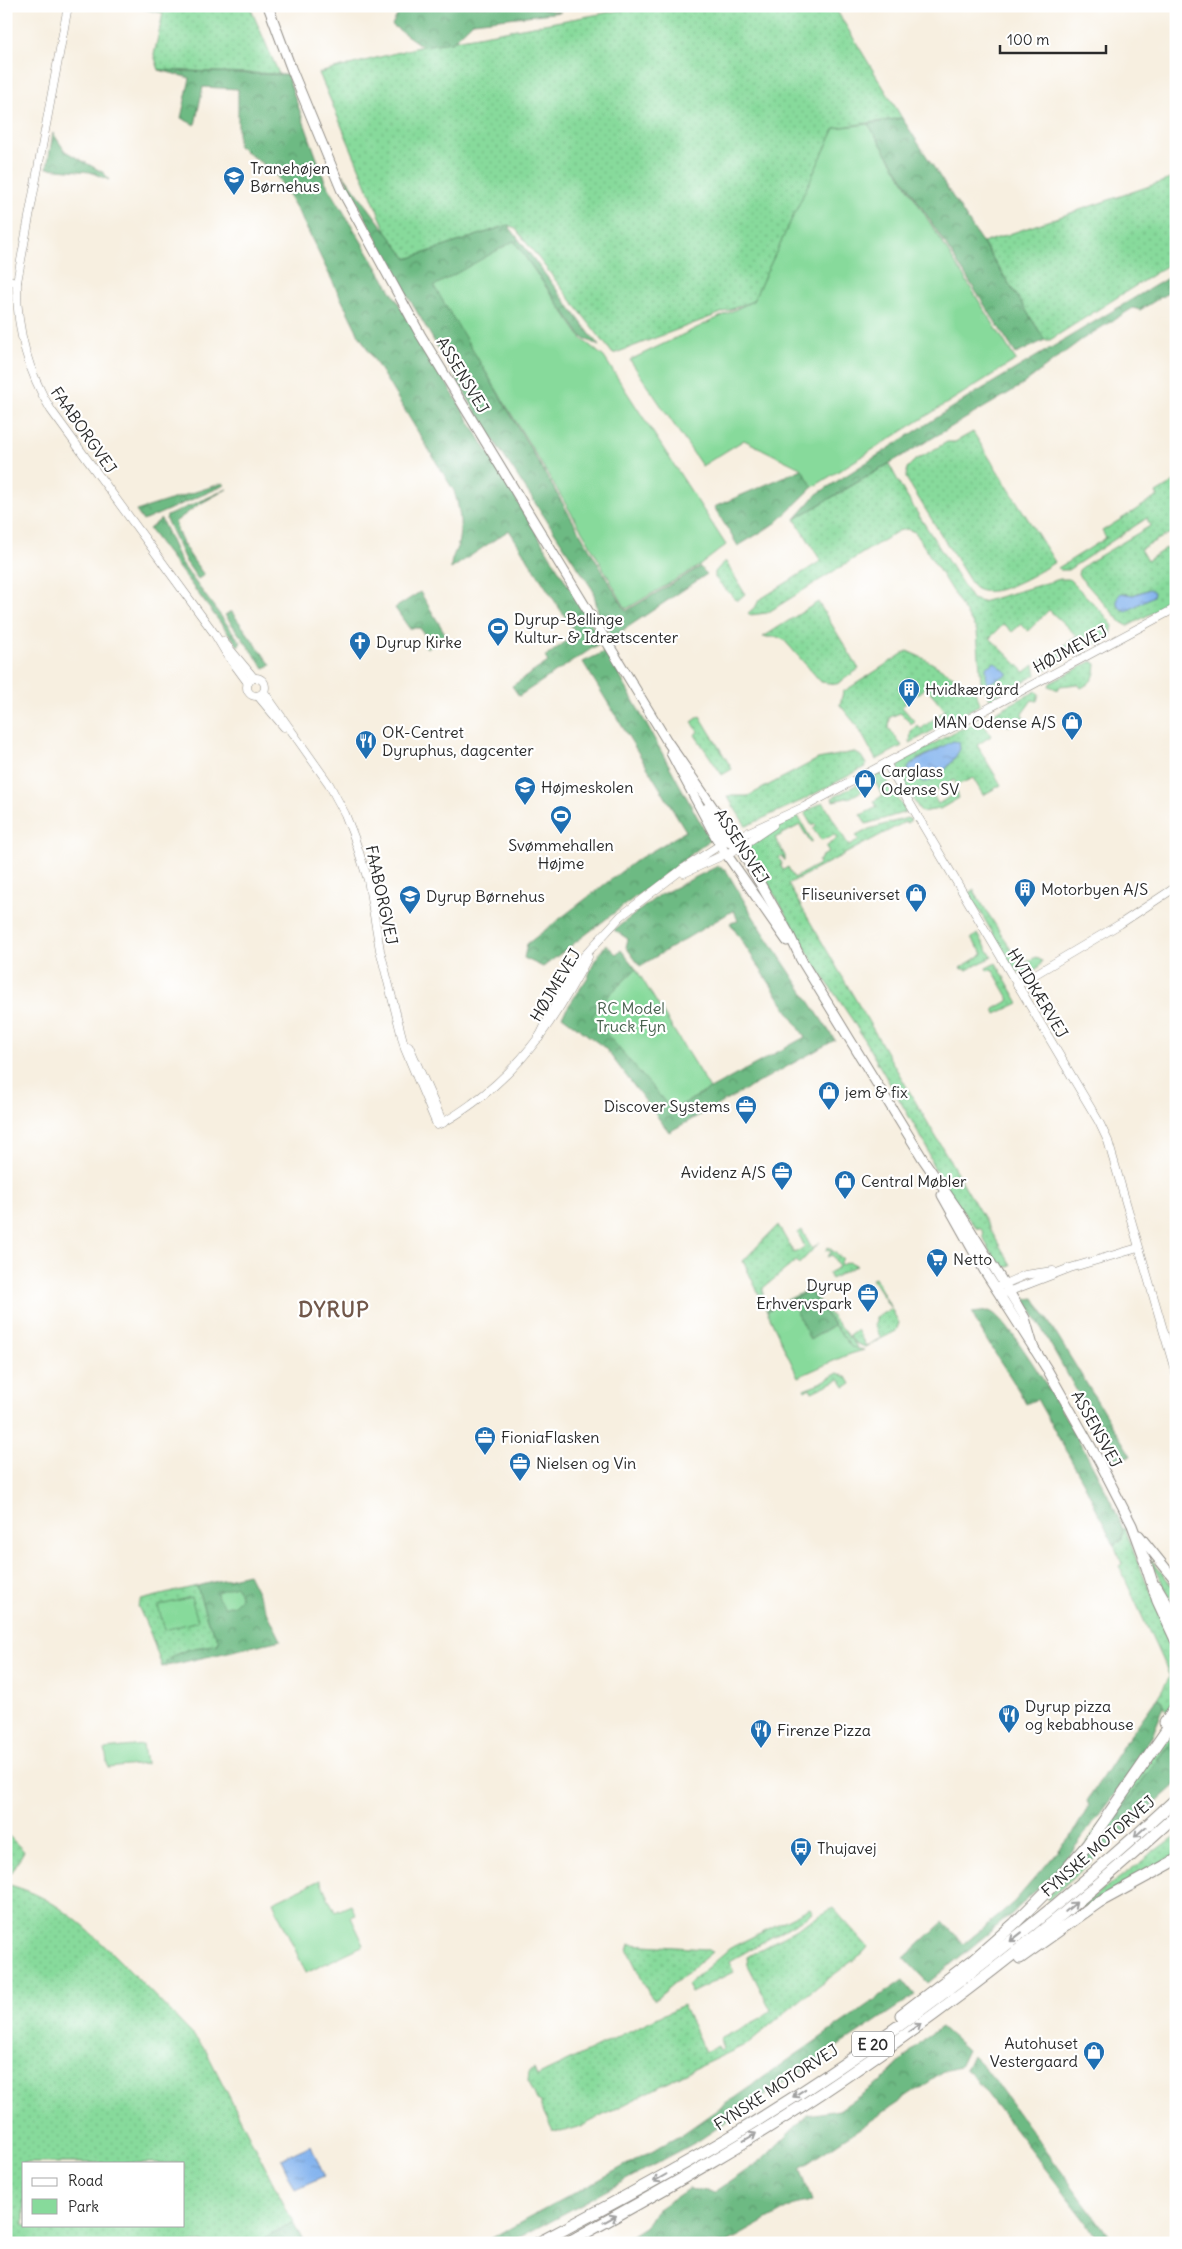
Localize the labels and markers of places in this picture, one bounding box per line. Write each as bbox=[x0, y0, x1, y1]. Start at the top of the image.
place label: Tranehøjen Børnehus bbox=[250, 158, 330, 196]
school or university icon: Tranehøjen Børnehus bbox=[222, 165, 246, 196]
place label: Dyrup-Bellinge Kultur- & Idrætscenter bbox=[514, 609, 679, 647]
sports icon: Dyrup-Bellinge Kultur- & Idrætscenter bbox=[486, 616, 510, 647]
church icon: Dyrup Kirke bbox=[348, 630, 372, 661]
place label: Dyrup Kirke bbox=[376, 632, 462, 652]
building icon: Hvidkærgård bbox=[897, 677, 921, 708]
place label: Hvidkærgård bbox=[925, 679, 1019, 699]
shop icon: MAN Odense A/S bbox=[1060, 710, 1084, 741]
place label: MAN Odense A/S bbox=[934, 712, 1056, 732]
place label: OK-Centret Dyruphus, dagcenter bbox=[382, 722, 534, 760]
restaurant icon: OK-Centret Dyruphus, dagcenter bbox=[354, 729, 378, 760]
place label: Carglass Odense SV bbox=[881, 761, 959, 799]
shop icon: Carglass Odense SV bbox=[853, 768, 877, 799]
school or university icon: Højmeskolen bbox=[513, 775, 537, 806]
place label: Højmeskolen bbox=[541, 777, 634, 797]
sports icon: Svømmehallen Højme bbox=[549, 804, 573, 835]
place label: Svømmehallen Højme bbox=[508, 835, 614, 873]
building icon: Motorbyen A/S bbox=[1013, 877, 1037, 908]
place label: Motorbyen A/S bbox=[1041, 879, 1148, 899]
shop icon: Fliseuniverset bbox=[904, 882, 928, 913]
school or university icon: Dyrup Børnehus bbox=[398, 884, 422, 915]
place label: Fliseuniverset bbox=[801, 884, 901, 904]
place label: Dyrup Børnehus bbox=[426, 886, 545, 906]
shop icon: jem & fix bbox=[817, 1080, 841, 1111]
place label: jem & fix bbox=[844, 1082, 908, 1102]
office icon: Discover Systems bbox=[734, 1094, 758, 1125]
place label: Discover Systems bbox=[604, 1096, 730, 1116]
office icon: Avidenz A/S bbox=[770, 1160, 794, 1191]
place label: Avidenz A/S bbox=[681, 1162, 766, 1182]
shop icon: Central Møbler bbox=[833, 1169, 857, 1200]
place label: Central Møbler bbox=[861, 1171, 967, 1191]
supermarket icon: Netto bbox=[925, 1247, 949, 1278]
place label: Netto bbox=[953, 1249, 992, 1269]
place label: Dyrup Erhvervspark bbox=[756, 1275, 852, 1313]
office icon: Dyrup Erhvervspark bbox=[856, 1282, 880, 1313]
office icon: FioniaFlasken bbox=[473, 1425, 497, 1456]
place label: FioniaFlasken bbox=[501, 1427, 600, 1447]
office icon: Nielsen og Vin bbox=[508, 1451, 532, 1482]
place label: Nielsen og Vin bbox=[536, 1453, 636, 1473]
place label: Dyrup pizza og kebabhouse bbox=[1025, 1696, 1134, 1734]
restaurant icon: Dyrup pizza og kebabhouse bbox=[997, 1703, 1021, 1734]
restaurant icon: Firenze Pizza bbox=[749, 1718, 773, 1749]
place label: Firenze Pizza bbox=[777, 1720, 871, 1740]
bus stop icon: Thujavej bbox=[789, 1836, 813, 1867]
place label: Thujavej bbox=[817, 1838, 877, 1858]
place label: Autohuset Vestergaard bbox=[990, 2033, 1079, 2071]
shop icon: Autohuset Vestergaard bbox=[1082, 2040, 1106, 2071]

